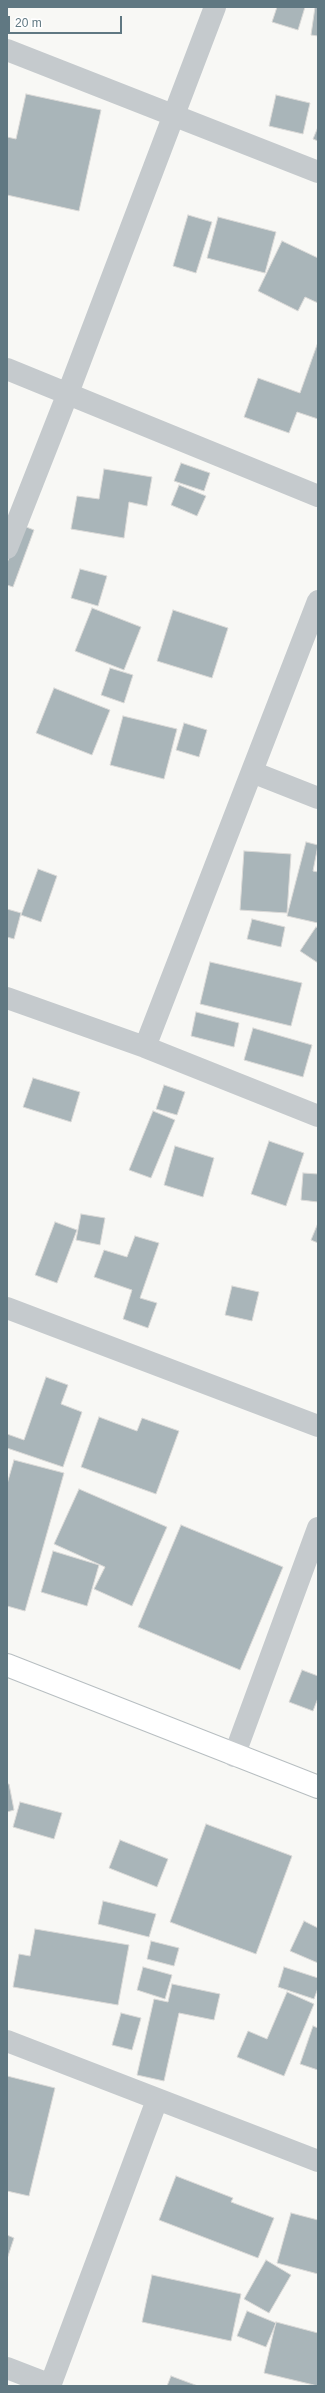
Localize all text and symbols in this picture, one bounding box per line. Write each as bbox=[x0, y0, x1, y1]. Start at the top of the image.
scale bar bbox=[10, 8, 124, 34]
text: 20 m bbox=[15, 16, 42, 30]

